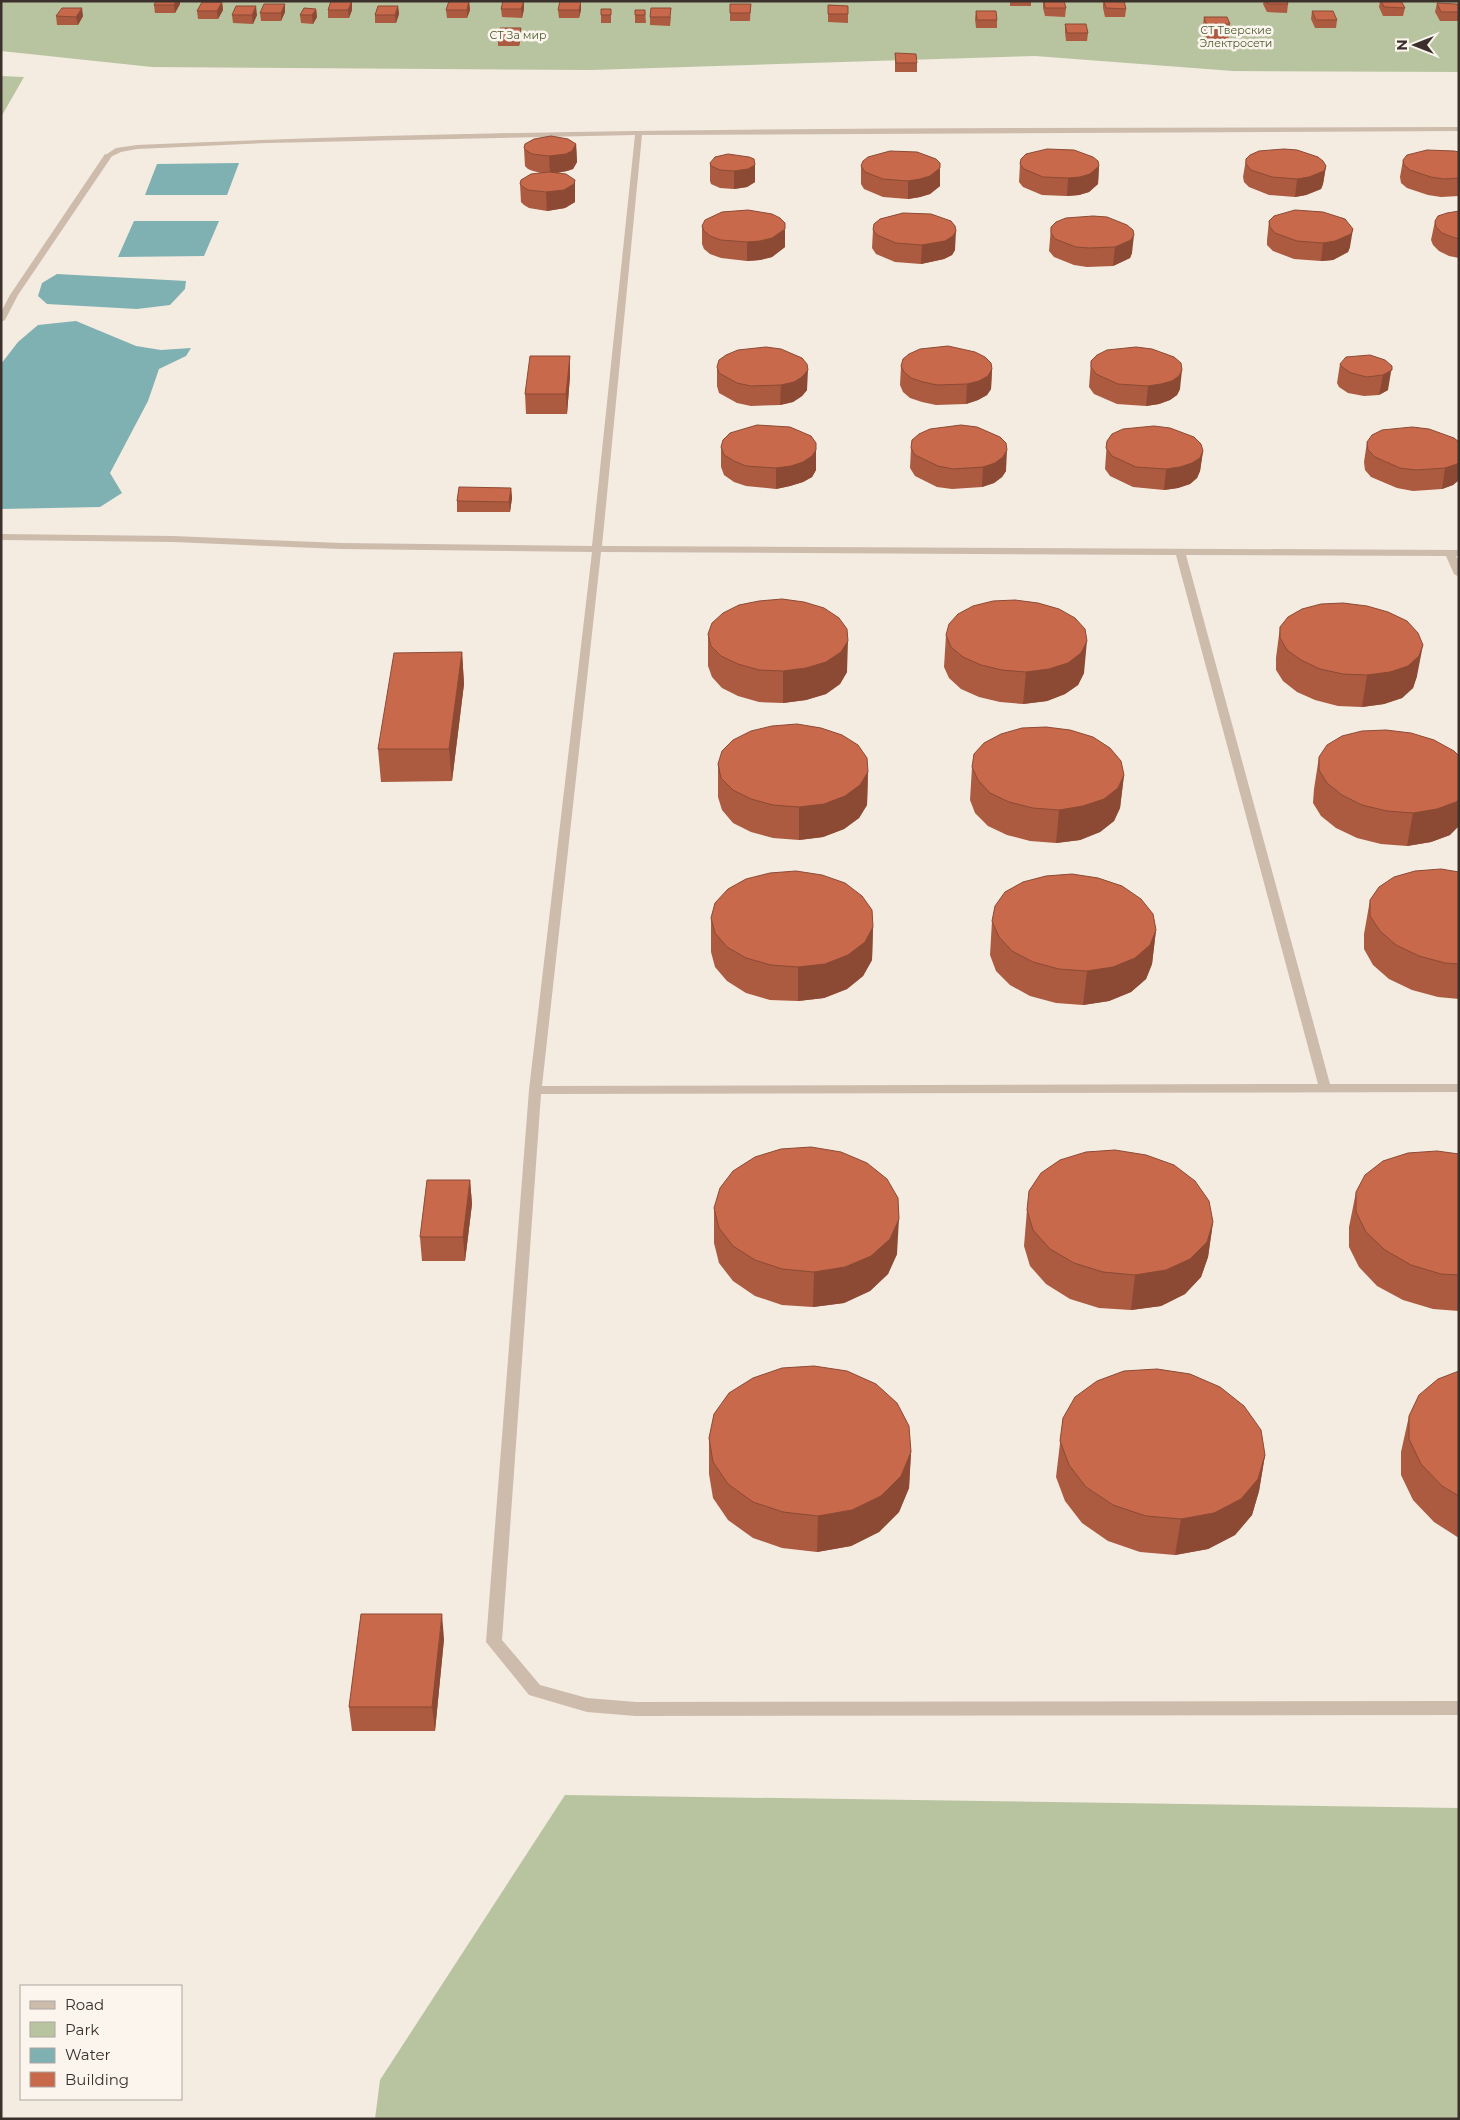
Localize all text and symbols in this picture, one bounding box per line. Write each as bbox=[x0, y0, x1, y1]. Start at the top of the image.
north arrow bbox=[1390, 20, 1440, 70]
park label: СТ Тверские Электросети bbox=[1200, 23, 1272, 50]
park label: СТ За мир bbox=[490, 28, 547, 42]
text: N bbox=[1393, 39, 1411, 51]
legend bbox=[20, 1985, 182, 2100]
text: Road bbox=[65, 1995, 104, 2014]
text: Park bbox=[65, 2020, 99, 2039]
text: Water bbox=[65, 2045, 111, 2064]
text: Building bbox=[65, 2070, 129, 2089]

